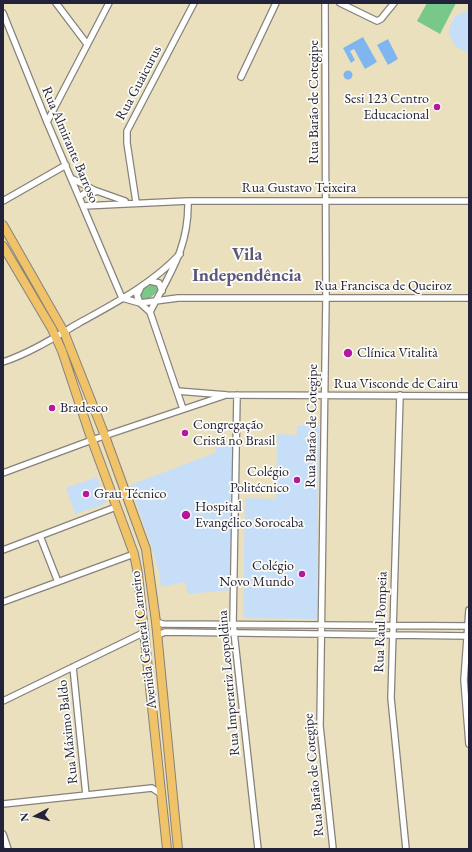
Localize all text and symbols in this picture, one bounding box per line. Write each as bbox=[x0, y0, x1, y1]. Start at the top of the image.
street label: Rua Barão de Cotegipe bbox=[306, 40, 322, 164]
street label: Rua Guaicurus bbox=[112, 43, 166, 123]
street label: Rua Almirante Barroso bbox=[38, 84, 102, 206]
place label: Sesi 123 Centro Educacional bbox=[345, 91, 429, 124]
marker: Sesi 123 Centro Educacional bbox=[432, 102, 442, 112]
street label: Rua Gustavo Teixeira bbox=[242, 180, 356, 196]
district label: Vila Independência bbox=[192, 244, 302, 286]
street label: Rua Francisca de Queiroz bbox=[314, 278, 452, 294]
place label: Clínica Vitalità bbox=[357, 345, 438, 361]
marker: Clínica Vitalità bbox=[342, 347, 354, 359]
street label: Rua Barão de Cotegipe bbox=[303, 364, 321, 488]
street label: Rua Visconde de Cairu bbox=[334, 376, 458, 392]
place label: Bradesco bbox=[60, 400, 108, 416]
marker: Bradesco bbox=[47, 403, 57, 413]
place label: Congregação Cristã no Brasil bbox=[193, 417, 275, 450]
marker: Congregação Cristã no Brasil bbox=[180, 428, 190, 438]
place label: Colégio Politécnico bbox=[230, 464, 289, 496]
marker: Colégio Politécnico bbox=[292, 475, 302, 485]
place label: Grau Técnico bbox=[94, 486, 167, 502]
marker: Grau Técnico bbox=[81, 489, 91, 499]
place label: Hospital Evangélico Sorocaba bbox=[195, 499, 303, 532]
marker: Hospital Evangélico Sorocaba bbox=[180, 509, 192, 521]
place label: Colégio Novo Mundo bbox=[219, 558, 294, 590]
marker: Colégio Novo Mundo bbox=[297, 569, 307, 579]
street label: Avenida General Carneiro bbox=[127, 570, 161, 710]
street label: Rua Raul Pompeia bbox=[371, 571, 391, 673]
street label: Rua Imperatriz Leopoldina bbox=[214, 609, 244, 757]
street label: Rua Máximo Baldo bbox=[54, 679, 82, 785]
street label: Rua Barão de Cotegipe bbox=[300, 713, 328, 837]
north arrow bbox=[16, 796, 56, 836]
text: N bbox=[17, 812, 31, 822]

